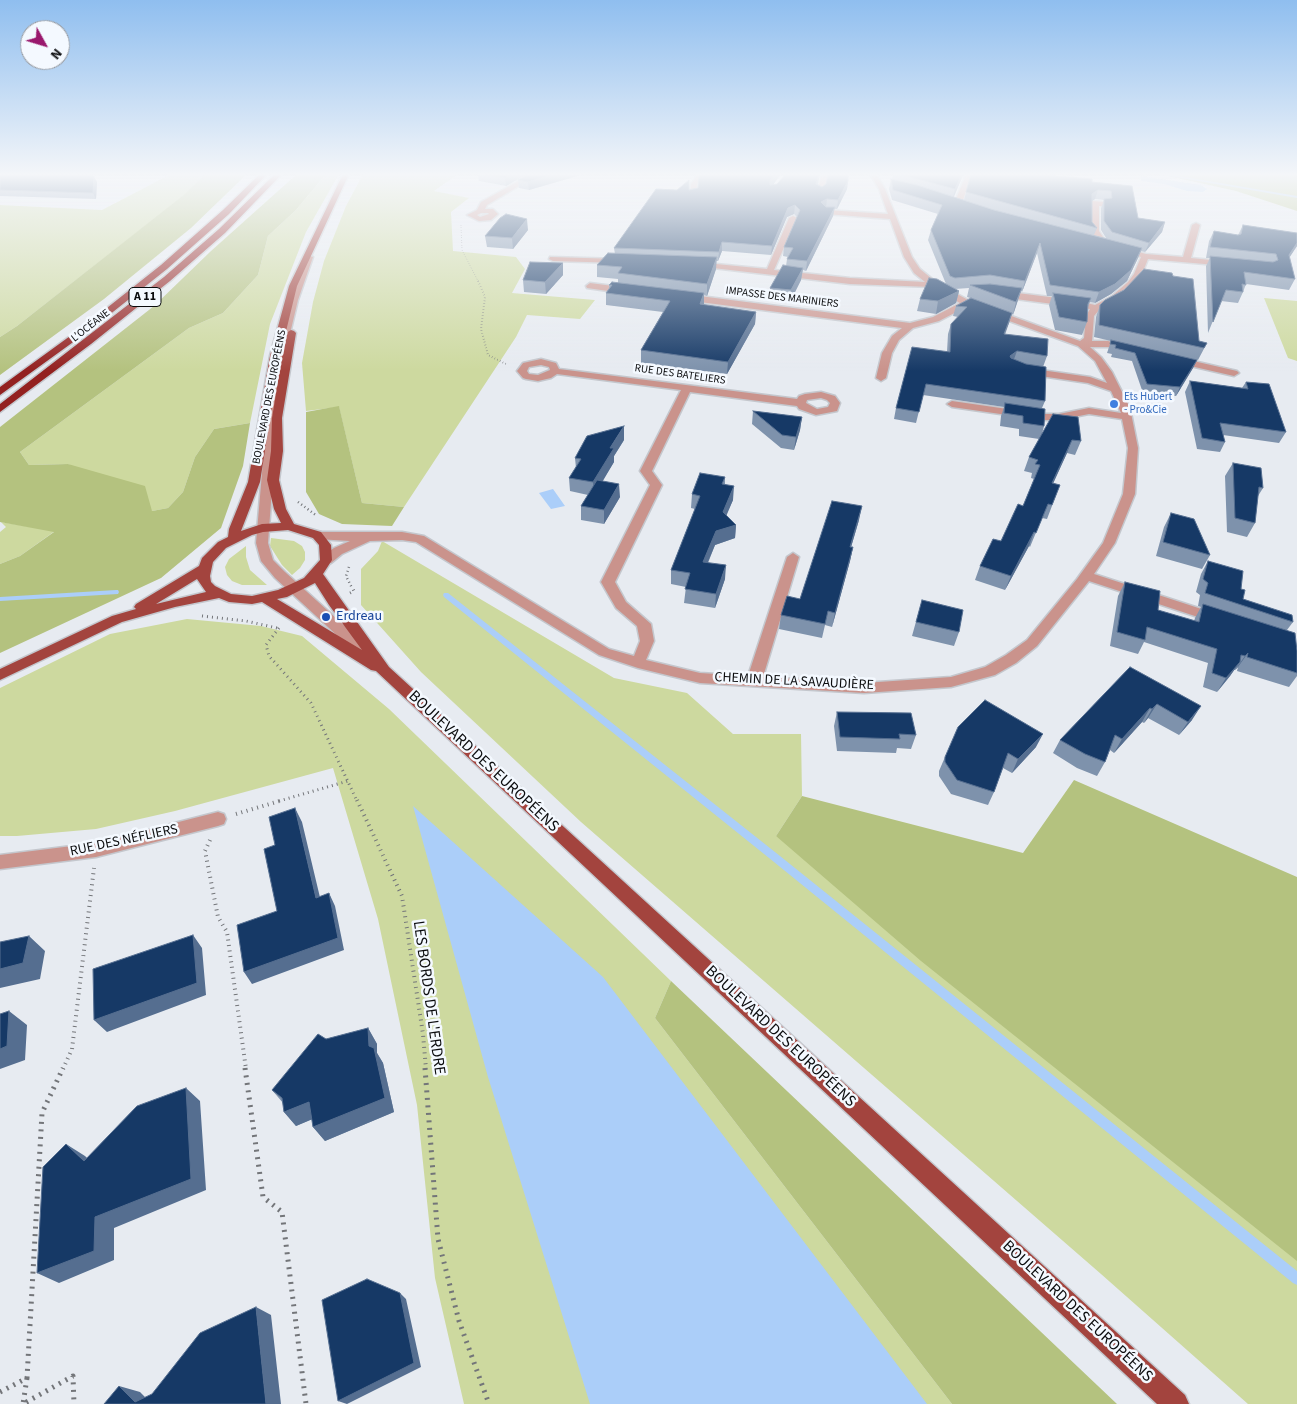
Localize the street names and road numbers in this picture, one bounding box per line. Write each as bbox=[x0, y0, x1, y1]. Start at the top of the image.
street label: IMPASSE DES MARINIERS bbox=[725, 285, 839, 311]
road number: A 11 bbox=[129, 288, 161, 306]
street label: L’OCÉANE bbox=[69, 307, 113, 345]
street label: BOULEVARD DES EUROPÉENS bbox=[250, 329, 290, 465]
street label: RUE DES BATELIERS bbox=[634, 362, 726, 388]
street label: CHEMIN DE LA SAVAUDIÈRE bbox=[714, 669, 874, 695]
street label: BOULEVARD DES EUROPÉENS bbox=[404, 687, 562, 837]
street label: RUE DES NÉFLIERS bbox=[69, 821, 179, 861]
street label: LES BORDS DE L'ERDRE bbox=[408, 920, 448, 1076]
street label: BOULEVARD DES EUROPÉENS bbox=[701, 962, 859, 1112]
street label: BOULEVARD DES EUROPÉENS bbox=[998, 1237, 1156, 1387]

